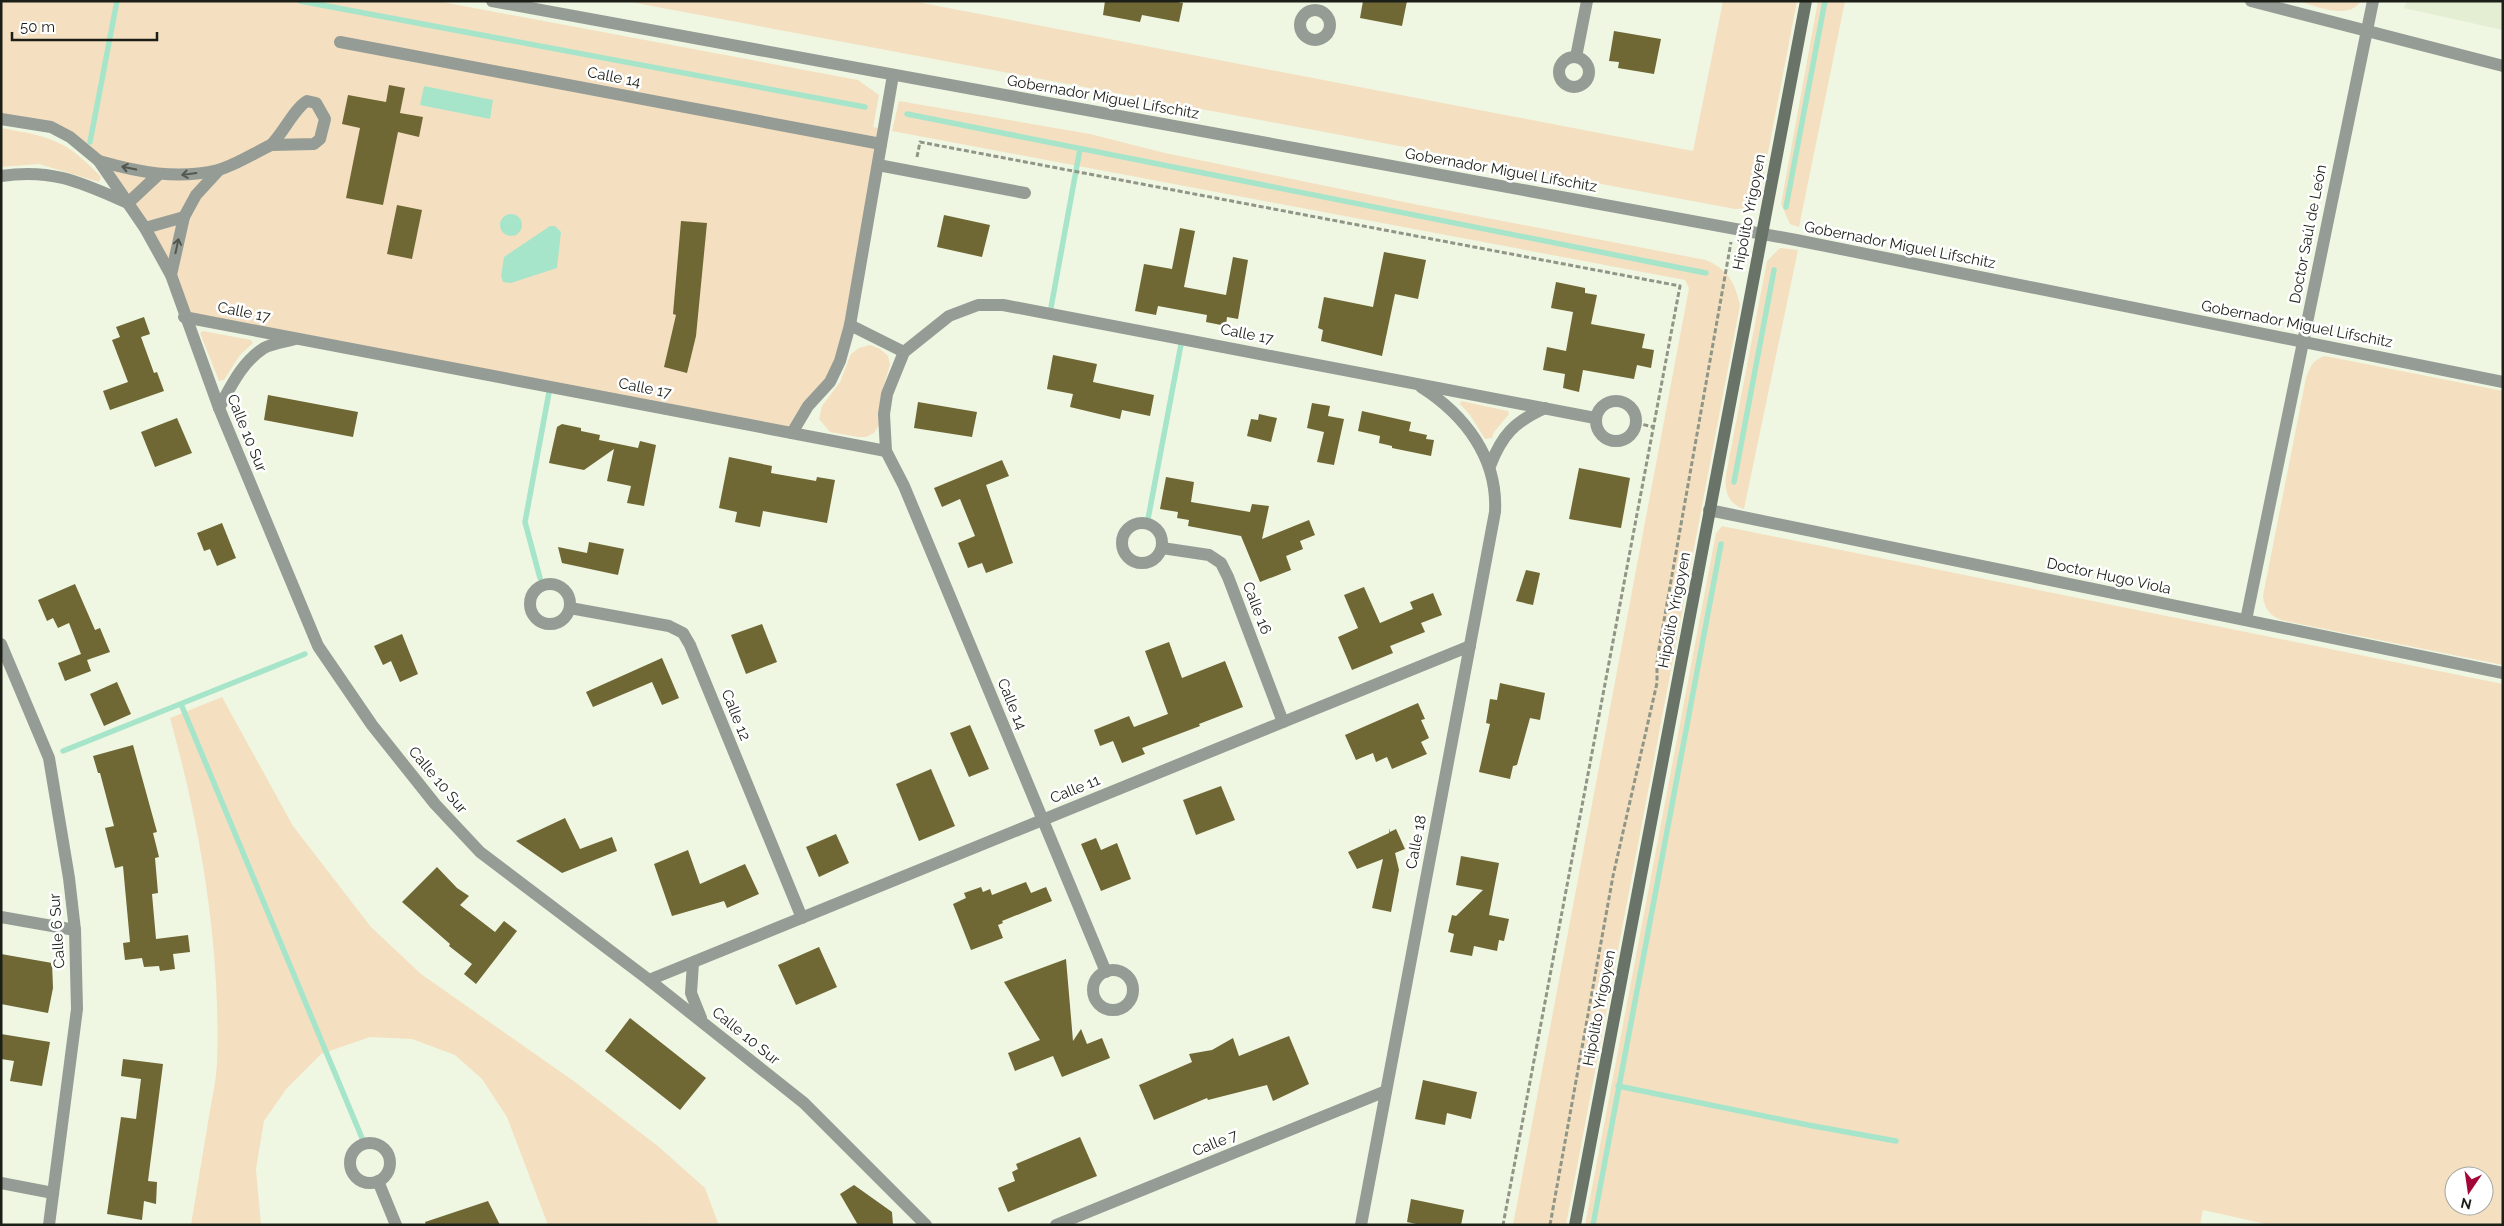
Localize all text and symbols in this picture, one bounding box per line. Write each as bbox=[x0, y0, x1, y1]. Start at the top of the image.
scale bar bbox=[12, 10, 158, 42]
text: 50 m bbox=[20, 18, 55, 36]
street label: Calle 14 bbox=[586, 63, 642, 91]
street label: Gobernador Miguel Lifschitz bbox=[1006, 71, 1200, 123]
street label: Gobernador Miguel Lifschitz bbox=[1404, 144, 1598, 196]
street label: Hipólito Yrigoyen bbox=[1729, 153, 1769, 271]
one-way arrow bbox=[121, 163, 137, 173]
street label: Doctor Saúl de León bbox=[2286, 163, 2330, 305]
one-way arrow bbox=[181, 169, 197, 179]
street label: Gobernador Miguel Lifschitz bbox=[1803, 218, 1997, 272]
one-way arrow bbox=[172, 238, 182, 254]
street label: Gobernador Miguel Lifschitz bbox=[2200, 297, 2394, 351]
street label: Calle 17 bbox=[216, 298, 272, 326]
street label: Calle 17 bbox=[1219, 320, 1275, 348]
street label: Calle 17 bbox=[617, 374, 673, 402]
street label: Calle 10 Sur bbox=[223, 392, 271, 475]
street label: Hipólito Yrigoyen bbox=[1654, 551, 1694, 669]
street label: Doctor Hugo Viola bbox=[2045, 554, 2173, 598]
street label: Calle 16 bbox=[1239, 579, 1275, 637]
street label: Calle 14 bbox=[994, 676, 1030, 732]
street label: Calle 12 bbox=[718, 687, 754, 743]
street label: Calle 10 Sur bbox=[405, 743, 472, 818]
street label: Calle 11 bbox=[1047, 771, 1103, 807]
street label: Calle 18 bbox=[1402, 813, 1430, 871]
street label: Calle 6 Sur bbox=[45, 892, 69, 969]
street label: Hipólito Yrigoyen bbox=[1579, 949, 1619, 1067]
street label: Calle 10 Sur bbox=[708, 1003, 784, 1069]
street label: Calle 7 bbox=[1190, 1126, 1240, 1160]
north arrow bbox=[2444, 1166, 2494, 1216]
text: N bbox=[2459, 1195, 2473, 1213]

